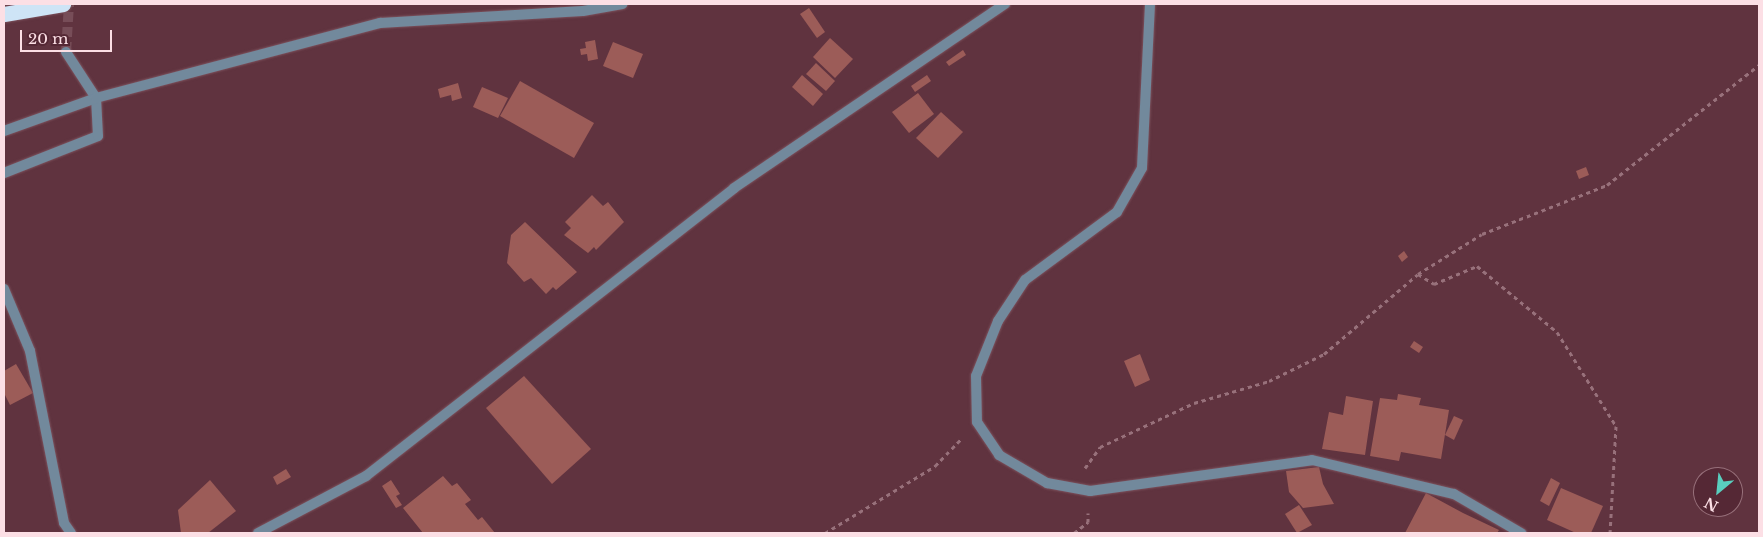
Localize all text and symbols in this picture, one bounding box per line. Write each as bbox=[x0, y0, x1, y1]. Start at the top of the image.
scale bar bbox=[22, 20, 115, 52]
text: 20 m bbox=[28, 29, 68, 48]
north arrow bbox=[1693, 467, 1743, 517]
text: N bbox=[1701, 493, 1721, 515]

